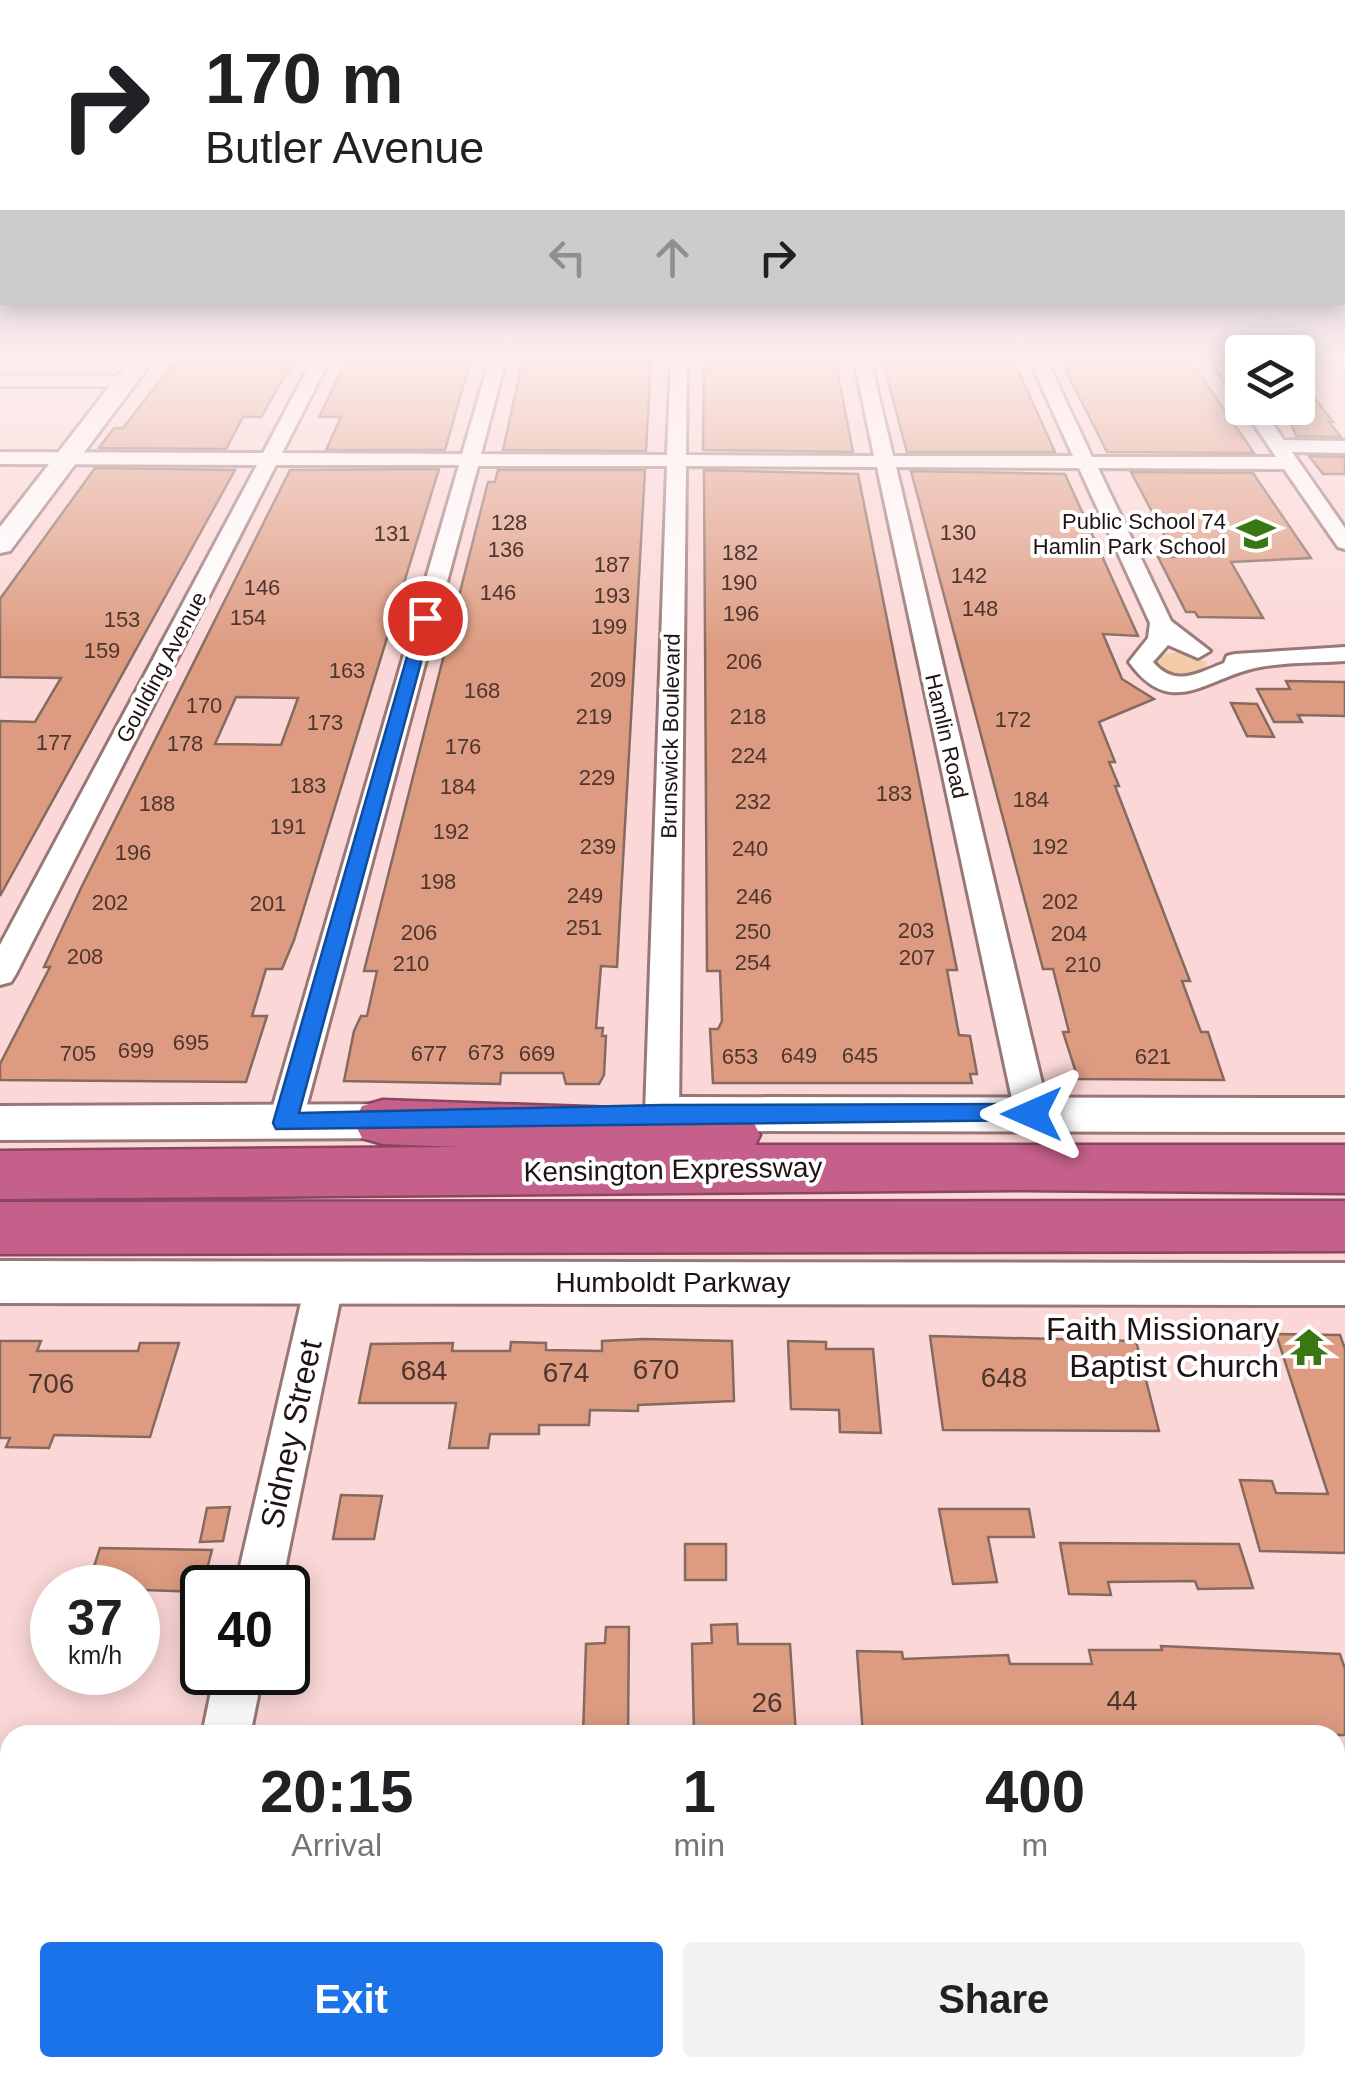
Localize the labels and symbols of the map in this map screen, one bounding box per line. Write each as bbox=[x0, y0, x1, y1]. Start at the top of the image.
place label: Public School 74 Hamlin Park School bbox=[1033, 509, 1226, 559]
house number: 128 bbox=[491, 510, 527, 535]
school or university icon: Public School 74 Hamlin Park School bbox=[1235, 513, 1277, 555]
house number: 130 bbox=[940, 520, 976, 545]
house number: 131 bbox=[374, 521, 410, 546]
house number: 136 bbox=[488, 537, 524, 562]
house number: 182 bbox=[722, 540, 758, 565]
house number: 187 bbox=[594, 552, 630, 577]
house number: 142 bbox=[951, 563, 987, 588]
house number: 190 bbox=[721, 570, 757, 595]
house number: 146 bbox=[244, 575, 280, 600]
pin bbox=[383, 576, 468, 661]
house number: 146 bbox=[480, 580, 516, 605]
house number: 193 bbox=[594, 583, 630, 608]
street label: Goulding Avenue bbox=[111, 588, 212, 747]
house number: 148 bbox=[962, 596, 998, 621]
house number: 196 bbox=[723, 601, 759, 626]
house number: 154 bbox=[230, 605, 266, 630]
house number: 153 bbox=[104, 607, 140, 632]
house number: 199 bbox=[591, 614, 627, 639]
street label: Brunswick Boulevard bbox=[656, 633, 685, 839]
house number: 159 bbox=[84, 638, 120, 663]
house number: 206 bbox=[726, 649, 762, 674]
house number: 163 bbox=[329, 658, 365, 683]
house number: 209 bbox=[590, 667, 626, 692]
street label: Hamlin Road bbox=[920, 671, 973, 801]
house number: 168 bbox=[464, 678, 500, 703]
house number: 170 bbox=[186, 693, 222, 718]
house number: 219 bbox=[576, 704, 612, 729]
house number: 218 bbox=[730, 704, 766, 729]
house number: 172 bbox=[995, 707, 1031, 732]
house number: 173 bbox=[307, 710, 343, 735]
house number: 177 bbox=[36, 730, 72, 755]
house number: 178 bbox=[167, 731, 203, 756]
house number: 176 bbox=[445, 734, 481, 759]
house number: 224 bbox=[731, 743, 767, 768]
house number: 229 bbox=[579, 765, 615, 790]
house number: 183 bbox=[290, 773, 326, 798]
house number: 184 bbox=[440, 774, 476, 799]
house number: 183 bbox=[876, 781, 912, 806]
house number: 184 bbox=[1013, 787, 1049, 812]
house number: 232 bbox=[735, 789, 771, 814]
house number: 188 bbox=[139, 791, 175, 816]
house number: 191 bbox=[270, 814, 306, 839]
house number: 192 bbox=[433, 819, 469, 844]
house number: 239 bbox=[580, 834, 616, 859]
house number: 192 bbox=[1032, 834, 1068, 859]
house number: 240 bbox=[732, 836, 768, 861]
house number: 196 bbox=[115, 840, 151, 865]
house number: 198 bbox=[420, 869, 456, 894]
house number: 249 bbox=[567, 883, 603, 908]
house number: 246 bbox=[736, 884, 772, 909]
house number: 202 bbox=[1042, 889, 1078, 914]
house number: 202 bbox=[92, 890, 128, 915]
house number: 201 bbox=[250, 891, 286, 916]
house number: 251 bbox=[566, 915, 602, 940]
house number: 203 bbox=[898, 918, 934, 943]
house number: 250 bbox=[735, 919, 771, 944]
house number: 206 bbox=[401, 920, 437, 945]
house number: 204 bbox=[1051, 921, 1087, 946]
house number: 208 bbox=[67, 944, 103, 969]
house number: 207 bbox=[899, 945, 935, 970]
house number: 254 bbox=[735, 950, 771, 975]
house number: 210 bbox=[393, 951, 429, 976]
house number: 210 bbox=[1065, 952, 1101, 977]
house number: 695 bbox=[173, 1030, 209, 1055]
house number: 699 bbox=[118, 1038, 154, 1063]
house number: 673 bbox=[468, 1040, 504, 1065]
house number: 705 bbox=[60, 1041, 96, 1066]
house number: 677 bbox=[411, 1041, 447, 1066]
house number: 669 bbox=[519, 1041, 555, 1066]
house number: 649 bbox=[781, 1043, 817, 1068]
house number: 645 bbox=[842, 1043, 878, 1068]
house number: 653 bbox=[722, 1044, 758, 1069]
house number: 621 bbox=[1135, 1044, 1171, 1069]
position arrow bbox=[980, 1062, 1084, 1166]
street label: Kensington Expressway bbox=[523, 1151, 823, 1188]
street label: Humboldt Parkway bbox=[556, 1267, 790, 1298]
place label: Faith Missionary Baptist Church bbox=[1046, 1311, 1279, 1384]
temple icon: Faith Missionary Baptist Church bbox=[1288, 1326, 1330, 1368]
street label: Sidney Street bbox=[253, 1336, 329, 1532]
house number: 670 bbox=[633, 1354, 679, 1385]
house number: 684 bbox=[401, 1355, 447, 1386]
house number: 674 bbox=[543, 1357, 589, 1388]
house number: 648 bbox=[981, 1362, 1027, 1393]
house number: 706 bbox=[28, 1368, 74, 1399]
speed limit sign: 40 bbox=[180, 1565, 310, 1695]
house number: 44 bbox=[1106, 1685, 1138, 1716]
house number: 26 bbox=[751, 1687, 783, 1718]

